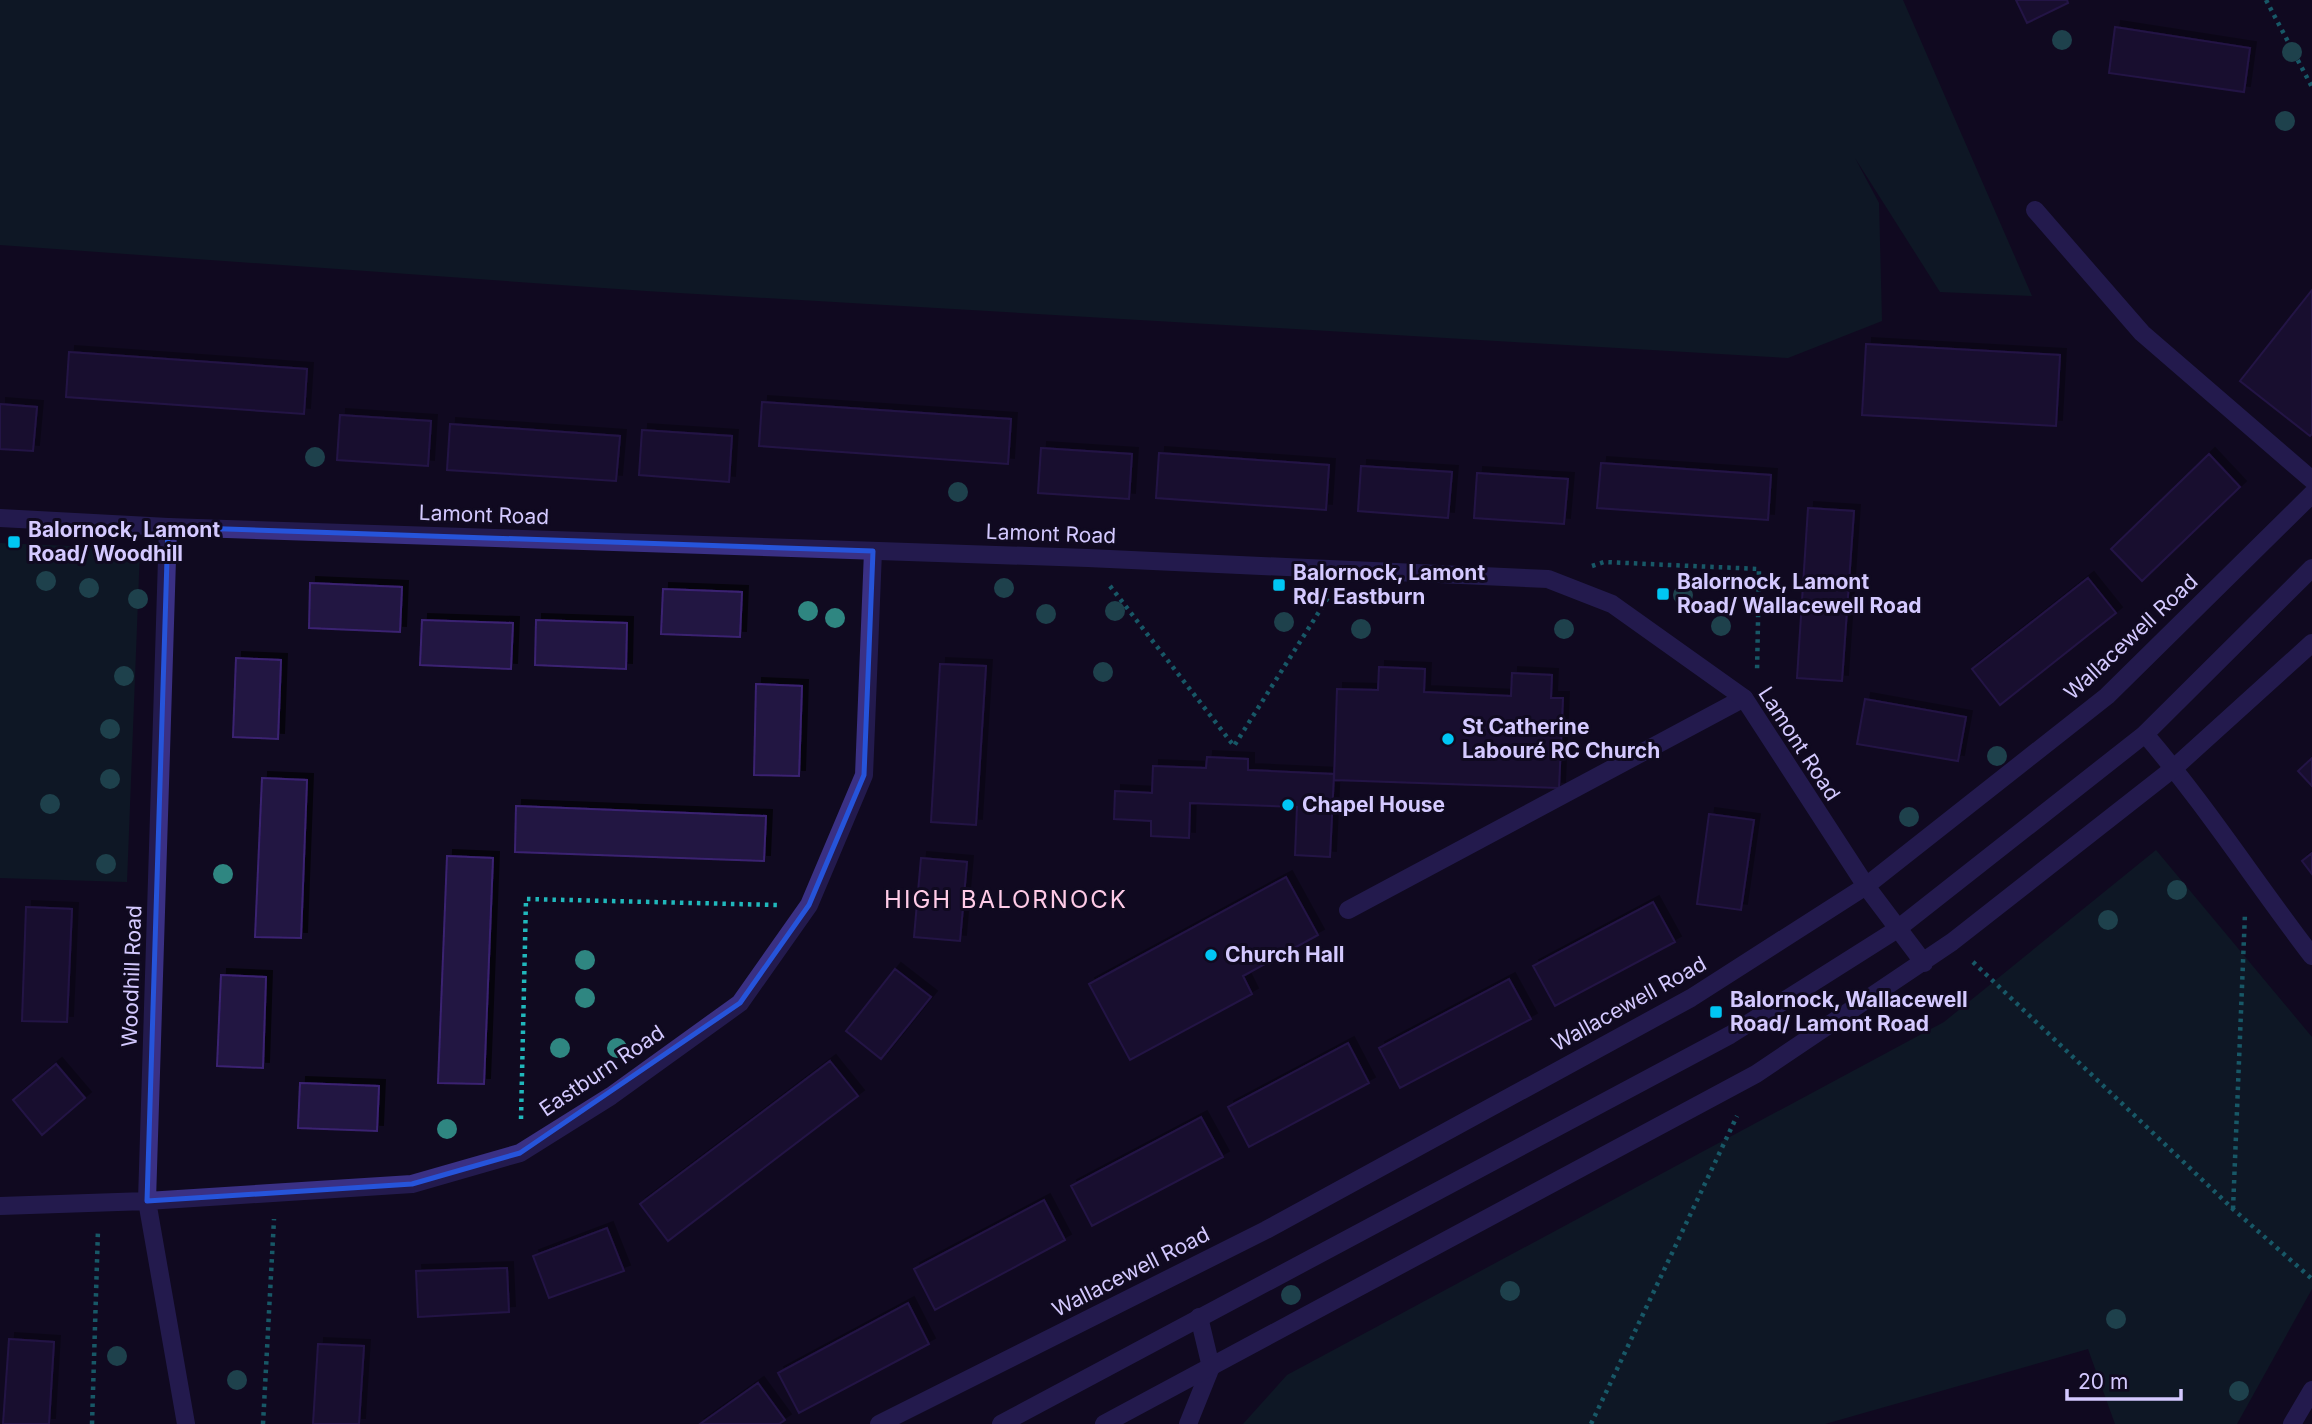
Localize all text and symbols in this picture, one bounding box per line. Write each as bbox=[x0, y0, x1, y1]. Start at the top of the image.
street label: Lamont Road bbox=[418, 500, 550, 529]
place label: Balornock, Lamont Road/ Woodhill bbox=[28, 517, 220, 566]
street label: Lamont Road bbox=[985, 519, 1117, 548]
marker: Balornock, Lamont Road/ Woodhill bbox=[6, 534, 22, 550]
place label: Balornock, Lamont Rd/ Eastburn bbox=[1293, 560, 1485, 609]
street label: Wallacewell Road bbox=[2059, 568, 2202, 705]
place label: Balornock, Lamont Road/ Wallacewell Road bbox=[1677, 569, 1922, 618]
marker: Balornock, Lamont Rd/ Eastburn bbox=[1271, 577, 1287, 593]
marker: Balornock, Lamont Road/ Wallacewell Road bbox=[1655, 586, 1671, 602]
street label: Lamont Road bbox=[1753, 682, 1845, 805]
place label: St Catherine Labouré RC Church bbox=[1462, 714, 1660, 763]
marker: St Catherine Labouré RC Church bbox=[1440, 731, 1456, 747]
place label: Chapel House bbox=[1302, 792, 1445, 817]
marker: Chapel House bbox=[1280, 797, 1296, 813]
district label: HIGH BALORNOCK bbox=[884, 885, 1128, 914]
street label: Woodhill Road bbox=[117, 905, 146, 1047]
place label: Church Hall bbox=[1225, 942, 1344, 967]
marker: Church Hall bbox=[1203, 947, 1219, 963]
street label: Wallacewell Road bbox=[1547, 951, 1710, 1056]
place label: Balornock, Wallacewell Road/ Lamont Road bbox=[1730, 987, 1968, 1036]
marker: Balornock, Wallacewell Road/ Lamont Road bbox=[1708, 1004, 1724, 1020]
street label: Eastburn Road bbox=[535, 1020, 669, 1121]
street label: Wallacewell Road bbox=[1048, 1221, 1214, 1322]
scale bar bbox=[2067, 1358, 2181, 1402]
text: 20 m bbox=[2078, 1369, 2128, 1394]

